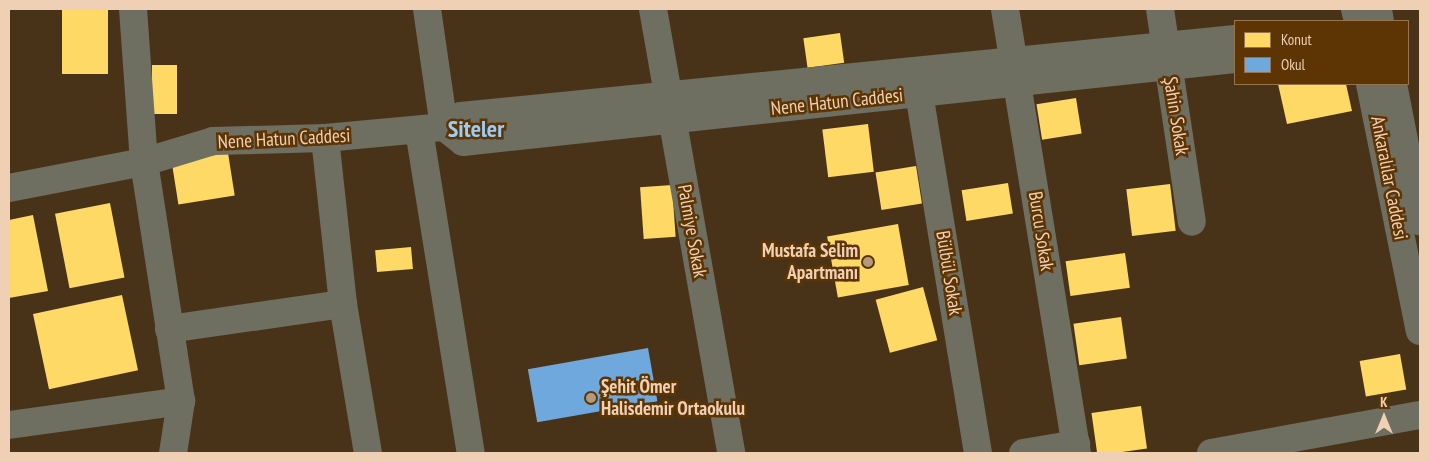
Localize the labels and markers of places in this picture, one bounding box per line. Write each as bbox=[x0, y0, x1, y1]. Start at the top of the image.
place label: Mustafa Selim Apartmanı bbox=[762, 240, 858, 284]
marker: Mustafa Selim Apartmanı bbox=[862, 256, 874, 268]
place label: Şehit Ömer Halisdemir Ortaokulu bbox=[601, 376, 745, 420]
marker: Şehit Ömer Halisdemir Ortaokulu bbox=[585, 392, 597, 404]

